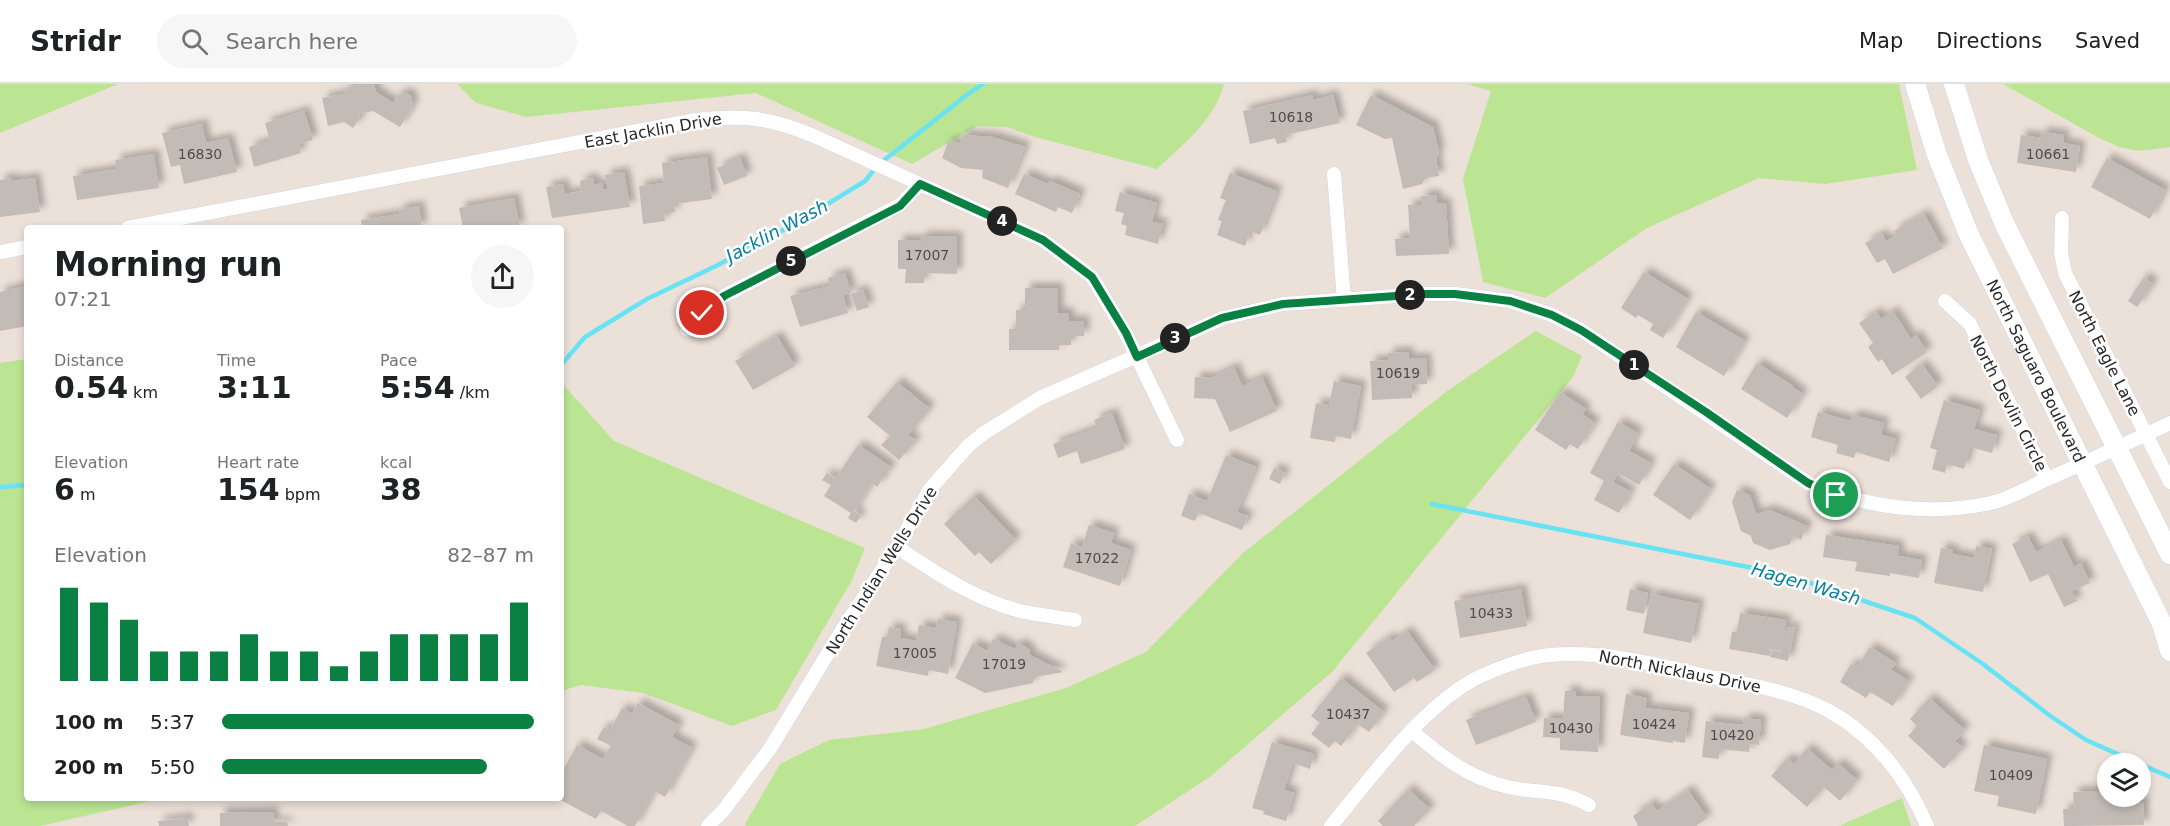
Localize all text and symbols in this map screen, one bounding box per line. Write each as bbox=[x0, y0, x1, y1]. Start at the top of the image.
search box bbox=[157, 14, 577, 68]
text: Stridr bbox=[30, 25, 121, 58]
icon: search bbox=[178, 25, 211, 58]
text: Search here bbox=[226, 29, 358, 54]
text: Map bbox=[1859, 29, 1903, 53]
text: Directions bbox=[1936, 29, 2042, 53]
text: Saved bbox=[2075, 29, 2140, 53]
street label: East Jacklin Drive bbox=[583, 109, 723, 152]
house number: 10618 bbox=[1269, 109, 1313, 125]
house number: 16830 bbox=[178, 146, 222, 162]
house number: 10661 bbox=[2026, 146, 2070, 162]
water label: Jacklin Wash bbox=[720, 195, 831, 268]
pin: 4 bbox=[987, 206, 1017, 236]
text: 4 bbox=[996, 211, 1008, 230]
text: Morning run bbox=[54, 245, 282, 284]
button: share bbox=[471, 245, 534, 308]
pin: 5 bbox=[776, 246, 806, 276]
house number: 17007 bbox=[905, 247, 949, 263]
text: 5 bbox=[785, 251, 797, 270]
street label: North Saguaro Boulevard bbox=[1982, 276, 2089, 466]
pin: 2 bbox=[1395, 280, 1425, 310]
text: 2 bbox=[1404, 285, 1416, 304]
text: 07:21 bbox=[54, 287, 112, 311]
pin bbox=[676, 287, 727, 338]
street label: North Eagle Lane bbox=[2065, 287, 2144, 419]
icon: check bbox=[685, 296, 718, 329]
pin: 3 bbox=[1160, 323, 1190, 353]
text: 3 bbox=[1169, 328, 1181, 347]
street label: North Devlin Circle bbox=[1966, 332, 2051, 475]
pin: 1 bbox=[1619, 350, 1649, 380]
text: Distance bbox=[54, 351, 124, 370]
text: Time bbox=[217, 351, 256, 370]
text: Pace bbox=[380, 351, 417, 370]
text: 1 bbox=[1628, 355, 1640, 374]
house number: 10619 bbox=[1376, 365, 1420, 381]
text: 0.54 bbox=[54, 370, 128, 405]
text: 3:11 bbox=[217, 370, 292, 405]
text: 5:54 bbox=[380, 370, 455, 405]
text: km bbox=[128, 383, 158, 402]
text: /km bbox=[455, 383, 490, 402]
text: Elevation bbox=[54, 453, 128, 472]
text: Heart rate bbox=[217, 453, 299, 472]
text: kcal bbox=[380, 453, 412, 472]
pin bbox=[1810, 469, 1861, 520]
text: 6 bbox=[54, 472, 75, 507]
text: 154 bbox=[217, 472, 280, 507]
text: 38 bbox=[380, 472, 422, 507]
icon: arrive bbox=[1819, 478, 1852, 511]
street label: North Indian Wells Drive bbox=[822, 483, 941, 658]
text: m bbox=[75, 485, 96, 504]
text: bpm bbox=[280, 485, 321, 504]
text: Elevation bbox=[54, 543, 147, 567]
text: 82–87 m bbox=[447, 543, 534, 567]
house number: 17022 bbox=[1075, 550, 1119, 566]
water label: Hagen Wash bbox=[1749, 558, 1863, 609]
house number: 10433 bbox=[1469, 605, 1513, 621]
house number: 17005 bbox=[893, 645, 937, 661]
street label: North Nicklaus Drive bbox=[1597, 646, 1763, 697]
house number: 17019 bbox=[982, 656, 1026, 672]
house number: 10437 bbox=[1326, 706, 1370, 722]
text: 100 m bbox=[54, 710, 124, 734]
text: 5:37 bbox=[150, 710, 195, 734]
house number: 10424 bbox=[1632, 716, 1676, 732]
house number: 10430 bbox=[1549, 720, 1593, 736]
house number: 10420 bbox=[1710, 727, 1754, 743]
map controls bbox=[2097, 753, 2151, 807]
button: layers bbox=[2097, 753, 2151, 807]
text: 200 m bbox=[54, 755, 124, 779]
text: 5:50 bbox=[150, 755, 195, 779]
house number: 10409 bbox=[1989, 767, 2033, 783]

